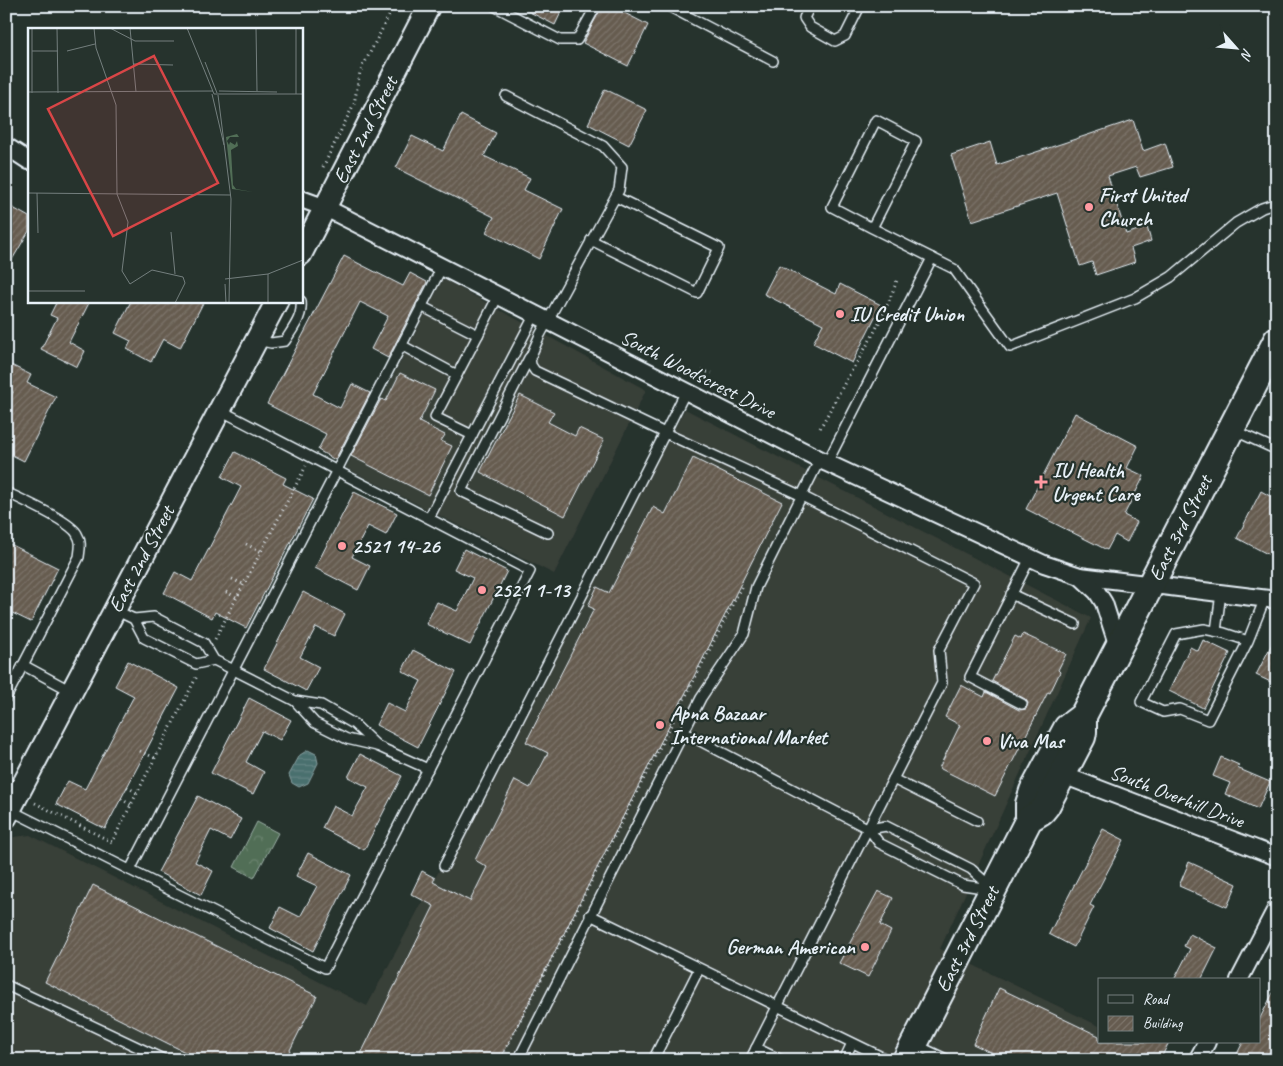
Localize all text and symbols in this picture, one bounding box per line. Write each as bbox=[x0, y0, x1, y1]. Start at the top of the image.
north arrow bbox=[1210, 22, 1260, 72]
inset map bbox=[28, 28, 302, 302]
text: N bbox=[1237, 46, 1257, 63]
street label: East 2nd Street bbox=[327, 70, 404, 188]
place label: First United Church bbox=[1099, 182, 1190, 232]
marker: First United Church bbox=[1083, 201, 1095, 213]
place label: IU Credit Union bbox=[850, 301, 964, 327]
marker: IU Credit Union bbox=[834, 308, 846, 320]
street label: South Woodscrest Drive bbox=[616, 324, 782, 425]
place label: IU Health Urgent Care bbox=[1052, 457, 1141, 507]
street label: East 3rd Street bbox=[1142, 469, 1219, 585]
marker: IU Health Urgent Care bbox=[1034, 475, 1048, 489]
street label: East 2nd Street bbox=[102, 499, 181, 617]
place label: 2521 14-26 bbox=[352, 533, 442, 559]
marker: 2521 14-26 bbox=[336, 540, 348, 552]
place label: 2521 1-13 bbox=[492, 577, 572, 603]
marker: 2521 1-13 bbox=[476, 584, 488, 596]
place label: Apna Bazaar International Market bbox=[670, 700, 829, 750]
marker: Apna Bazaar International Market bbox=[654, 719, 666, 731]
place label: Viva Mas bbox=[997, 728, 1066, 754]
marker: Viva Mas bbox=[981, 735, 993, 747]
street label: South Overhill Drive bbox=[1106, 759, 1249, 834]
street label: East 3rd Street bbox=[929, 880, 1006, 996]
place label: German American bbox=[726, 934, 856, 960]
marker: German American bbox=[859, 941, 871, 953]
legend bbox=[1098, 978, 1260, 1044]
text: Road bbox=[1143, 990, 1170, 1009]
text: Building bbox=[1143, 1014, 1183, 1033]

